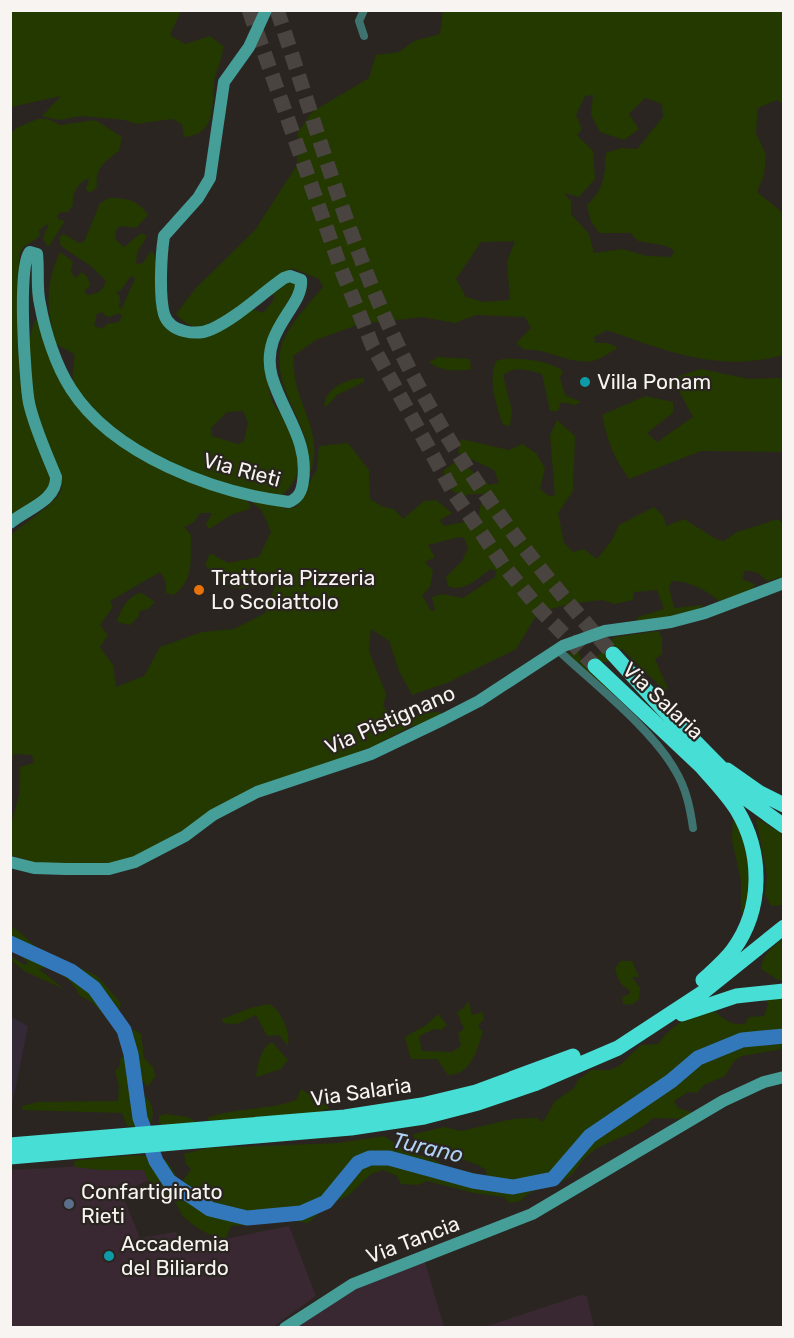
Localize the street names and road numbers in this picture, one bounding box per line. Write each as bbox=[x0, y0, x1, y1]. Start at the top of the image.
street label: Via Rieti bbox=[201, 447, 284, 492]
street label: Via Salaria bbox=[618, 657, 709, 744]
street label: Via Pistignano bbox=[321, 680, 459, 759]
street label: Via Salaria bbox=[309, 1072, 413, 1111]
street label: Via Tancia bbox=[363, 1210, 463, 1269]

